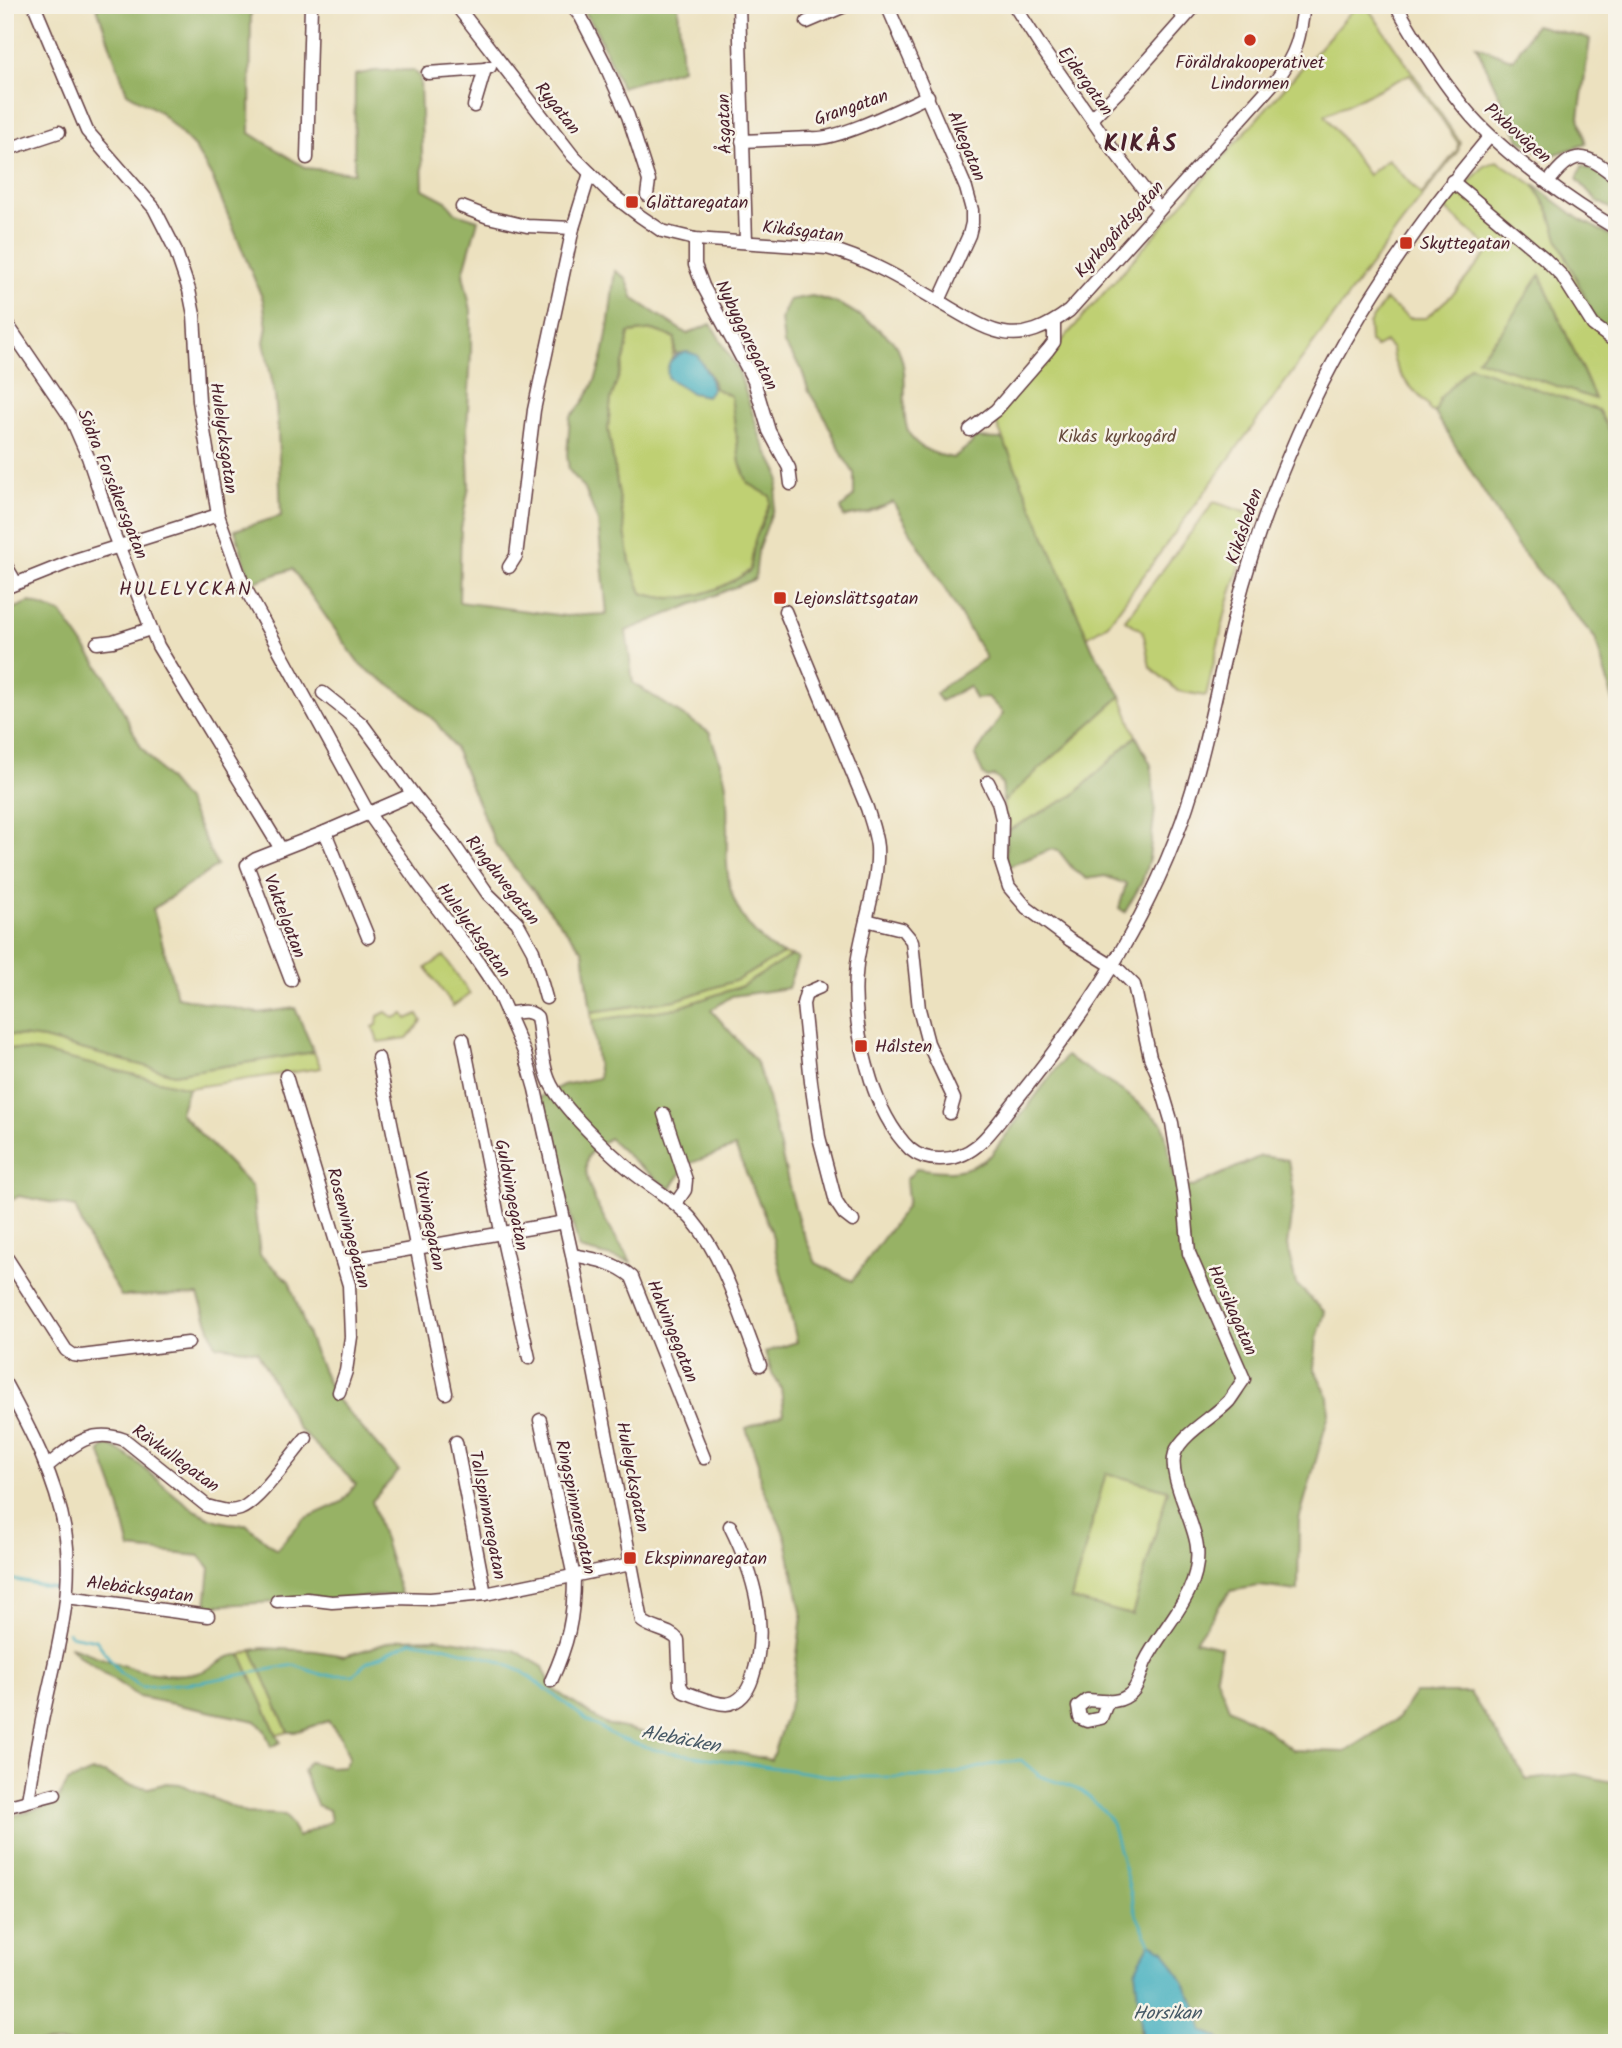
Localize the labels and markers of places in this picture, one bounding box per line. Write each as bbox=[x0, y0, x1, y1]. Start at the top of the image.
marker: Föräldrakooperativet Lindormen bbox=[1242, 32, 1258, 48]
place label: Föräldrakooperativet Lindormen bbox=[1175, 49, 1326, 99]
place label: Glättaregatan bbox=[646, 189, 748, 218]
marker: Glättaregatan bbox=[624, 194, 640, 210]
place label: Skyttegatan bbox=[1420, 230, 1510, 259]
marker: Skyttegatan bbox=[1398, 235, 1414, 251]
place label: Lejonslättsgatan bbox=[794, 585, 918, 614]
marker: Lejonslättsgatan bbox=[772, 590, 788, 606]
place label: Hålsten bbox=[875, 1033, 932, 1062]
marker: Hålsten bbox=[853, 1038, 869, 1054]
place label: Ekspinnaregatan bbox=[644, 1545, 767, 1574]
marker: Ekspinnaregatan bbox=[622, 1550, 638, 1566]

